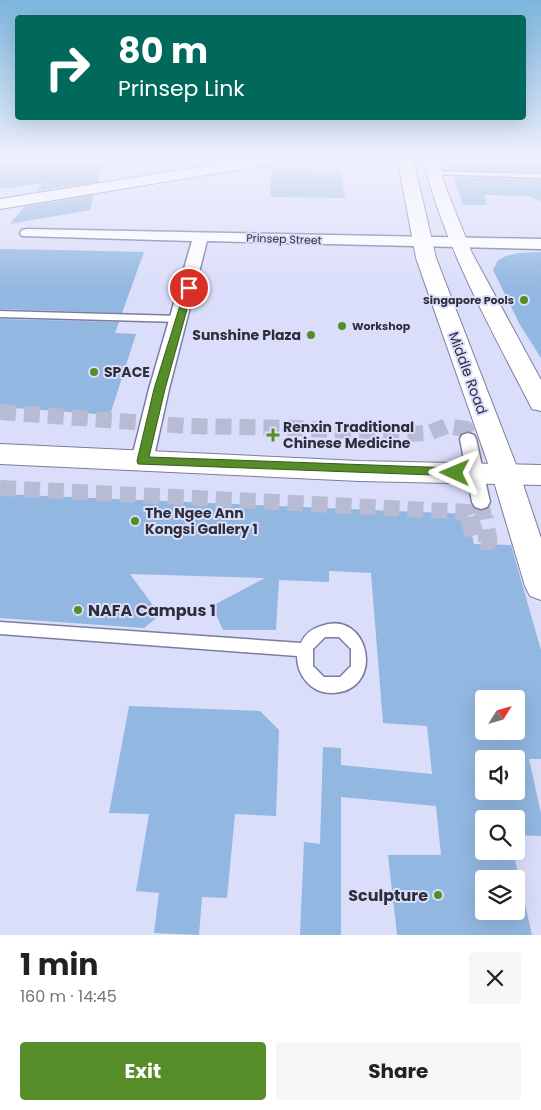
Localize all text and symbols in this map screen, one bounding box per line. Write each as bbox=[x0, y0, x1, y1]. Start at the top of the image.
text: 80 m bbox=[118, 26, 208, 75]
icon: right bbox=[35, 35, 100, 100]
text: Prinsep Link bbox=[118, 73, 245, 104]
street label: Prinsep Street bbox=[246, 230, 322, 248]
pin bbox=[168, 267, 210, 309]
icon: arrive bbox=[175, 274, 203, 302]
place label: Singapore Pools bbox=[423, 292, 514, 308]
marker: Singapore Pools bbox=[518, 294, 530, 306]
place label: Workshop bbox=[352, 318, 411, 334]
marker: Workshop bbox=[336, 320, 348, 332]
place label: Sunshine Plaza bbox=[192, 325, 301, 345]
marker: Sunshine Plaza bbox=[305, 329, 317, 341]
street label: Middle Road bbox=[444, 329, 492, 417]
place label: SPACE bbox=[104, 362, 150, 382]
marker: SPACE bbox=[88, 366, 100, 378]
place label: Renxin Traditional Chinese Medicine bbox=[283, 417, 414, 453]
marker: Renxin Traditional Chinese Medicine bbox=[267, 429, 279, 441]
position arrow bbox=[428, 446, 480, 498]
place label: The Ngee Ann Kongsi Gallery 1 bbox=[145, 503, 258, 539]
marker: The Ngee Ann Kongsi Gallery 1 bbox=[129, 515, 141, 527]
place label: NAFA Campus 1 bbox=[88, 599, 216, 622]
marker: NAFA Campus 1 bbox=[72, 604, 84, 616]
north arrow bbox=[475, 690, 525, 740]
map controls bbox=[475, 690, 525, 920]
button: sound bbox=[475, 750, 525, 800]
button: search bbox=[475, 810, 525, 860]
button: layers bbox=[475, 870, 525, 920]
place label: Sculpture bbox=[348, 884, 428, 907]
marker: Sculpture bbox=[432, 889, 444, 901]
text: 1 min bbox=[20, 943, 98, 986]
button: close bbox=[469, 952, 521, 1004]
text: 160 m · 14:45 bbox=[20, 985, 117, 1008]
button: Exit bbox=[20, 1042, 266, 1100]
button: Share bbox=[276, 1042, 521, 1100]

